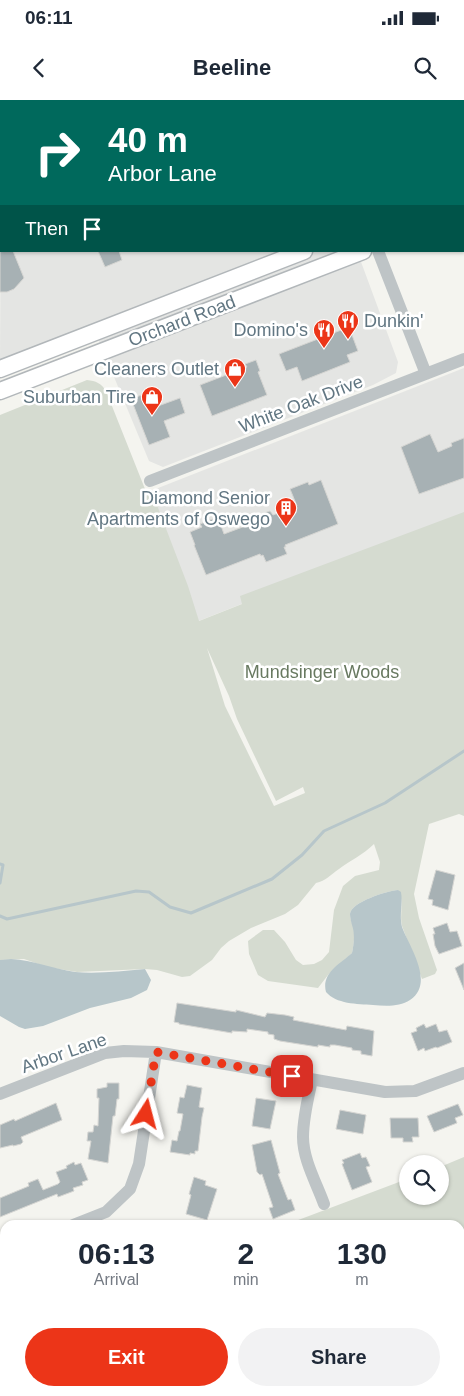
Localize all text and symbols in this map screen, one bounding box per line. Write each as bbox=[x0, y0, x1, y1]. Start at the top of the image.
text: 06:11 bbox=[25, 7, 73, 28]
icon: back bbox=[25, 54, 53, 82]
icon: search bbox=[411, 54, 439, 82]
text: Beeline bbox=[193, 55, 271, 80]
icon: right bbox=[25, 120, 90, 185]
text: 40 m bbox=[108, 120, 188, 159]
text: Arbor Lane bbox=[108, 161, 217, 186]
icon: arrive bbox=[78, 215, 106, 243]
text: Then bbox=[25, 218, 68, 239]
street label: Orchard Road bbox=[126, 291, 238, 351]
restaurant icon: Dunkin' bbox=[336, 309, 360, 340]
place label: Dunkin' bbox=[364, 311, 423, 331]
restaurant icon: Domino's bbox=[312, 318, 336, 349]
place label: Domino's bbox=[234, 320, 308, 340]
shop icon: Cleaners Outlet bbox=[223, 357, 247, 388]
place label: Cleaners Outlet bbox=[94, 359, 219, 379]
street label: White Oak Drive bbox=[236, 371, 366, 437]
shop icon: Suburban Tire bbox=[140, 385, 164, 416]
place label: Suburban Tire bbox=[23, 387, 136, 407]
place label: Diamond Senior Apartments of Oswego bbox=[87, 488, 270, 529]
building icon: Diamond Senior Apartments of Oswego bbox=[274, 496, 298, 527]
park label: Mundsinger Woods bbox=[245, 662, 399, 682]
street label: Arbor Lane bbox=[19, 1029, 109, 1077]
pin bbox=[271, 1055, 313, 1097]
icon: arrive bbox=[278, 1062, 306, 1090]
position arrow bbox=[119, 1087, 171, 1139]
map controls bbox=[399, 1155, 449, 1205]
button: search bbox=[399, 1155, 449, 1205]
text: 06:13 bbox=[78, 1237, 155, 1270]
text: 2 bbox=[237, 1237, 254, 1270]
text: 130 bbox=[337, 1237, 387, 1270]
text: Arrival bbox=[94, 1271, 139, 1288]
text: min bbox=[233, 1271, 259, 1288]
text: m bbox=[355, 1271, 368, 1288]
button: Exit bbox=[25, 1328, 228, 1386]
button: Share bbox=[238, 1328, 440, 1386]

